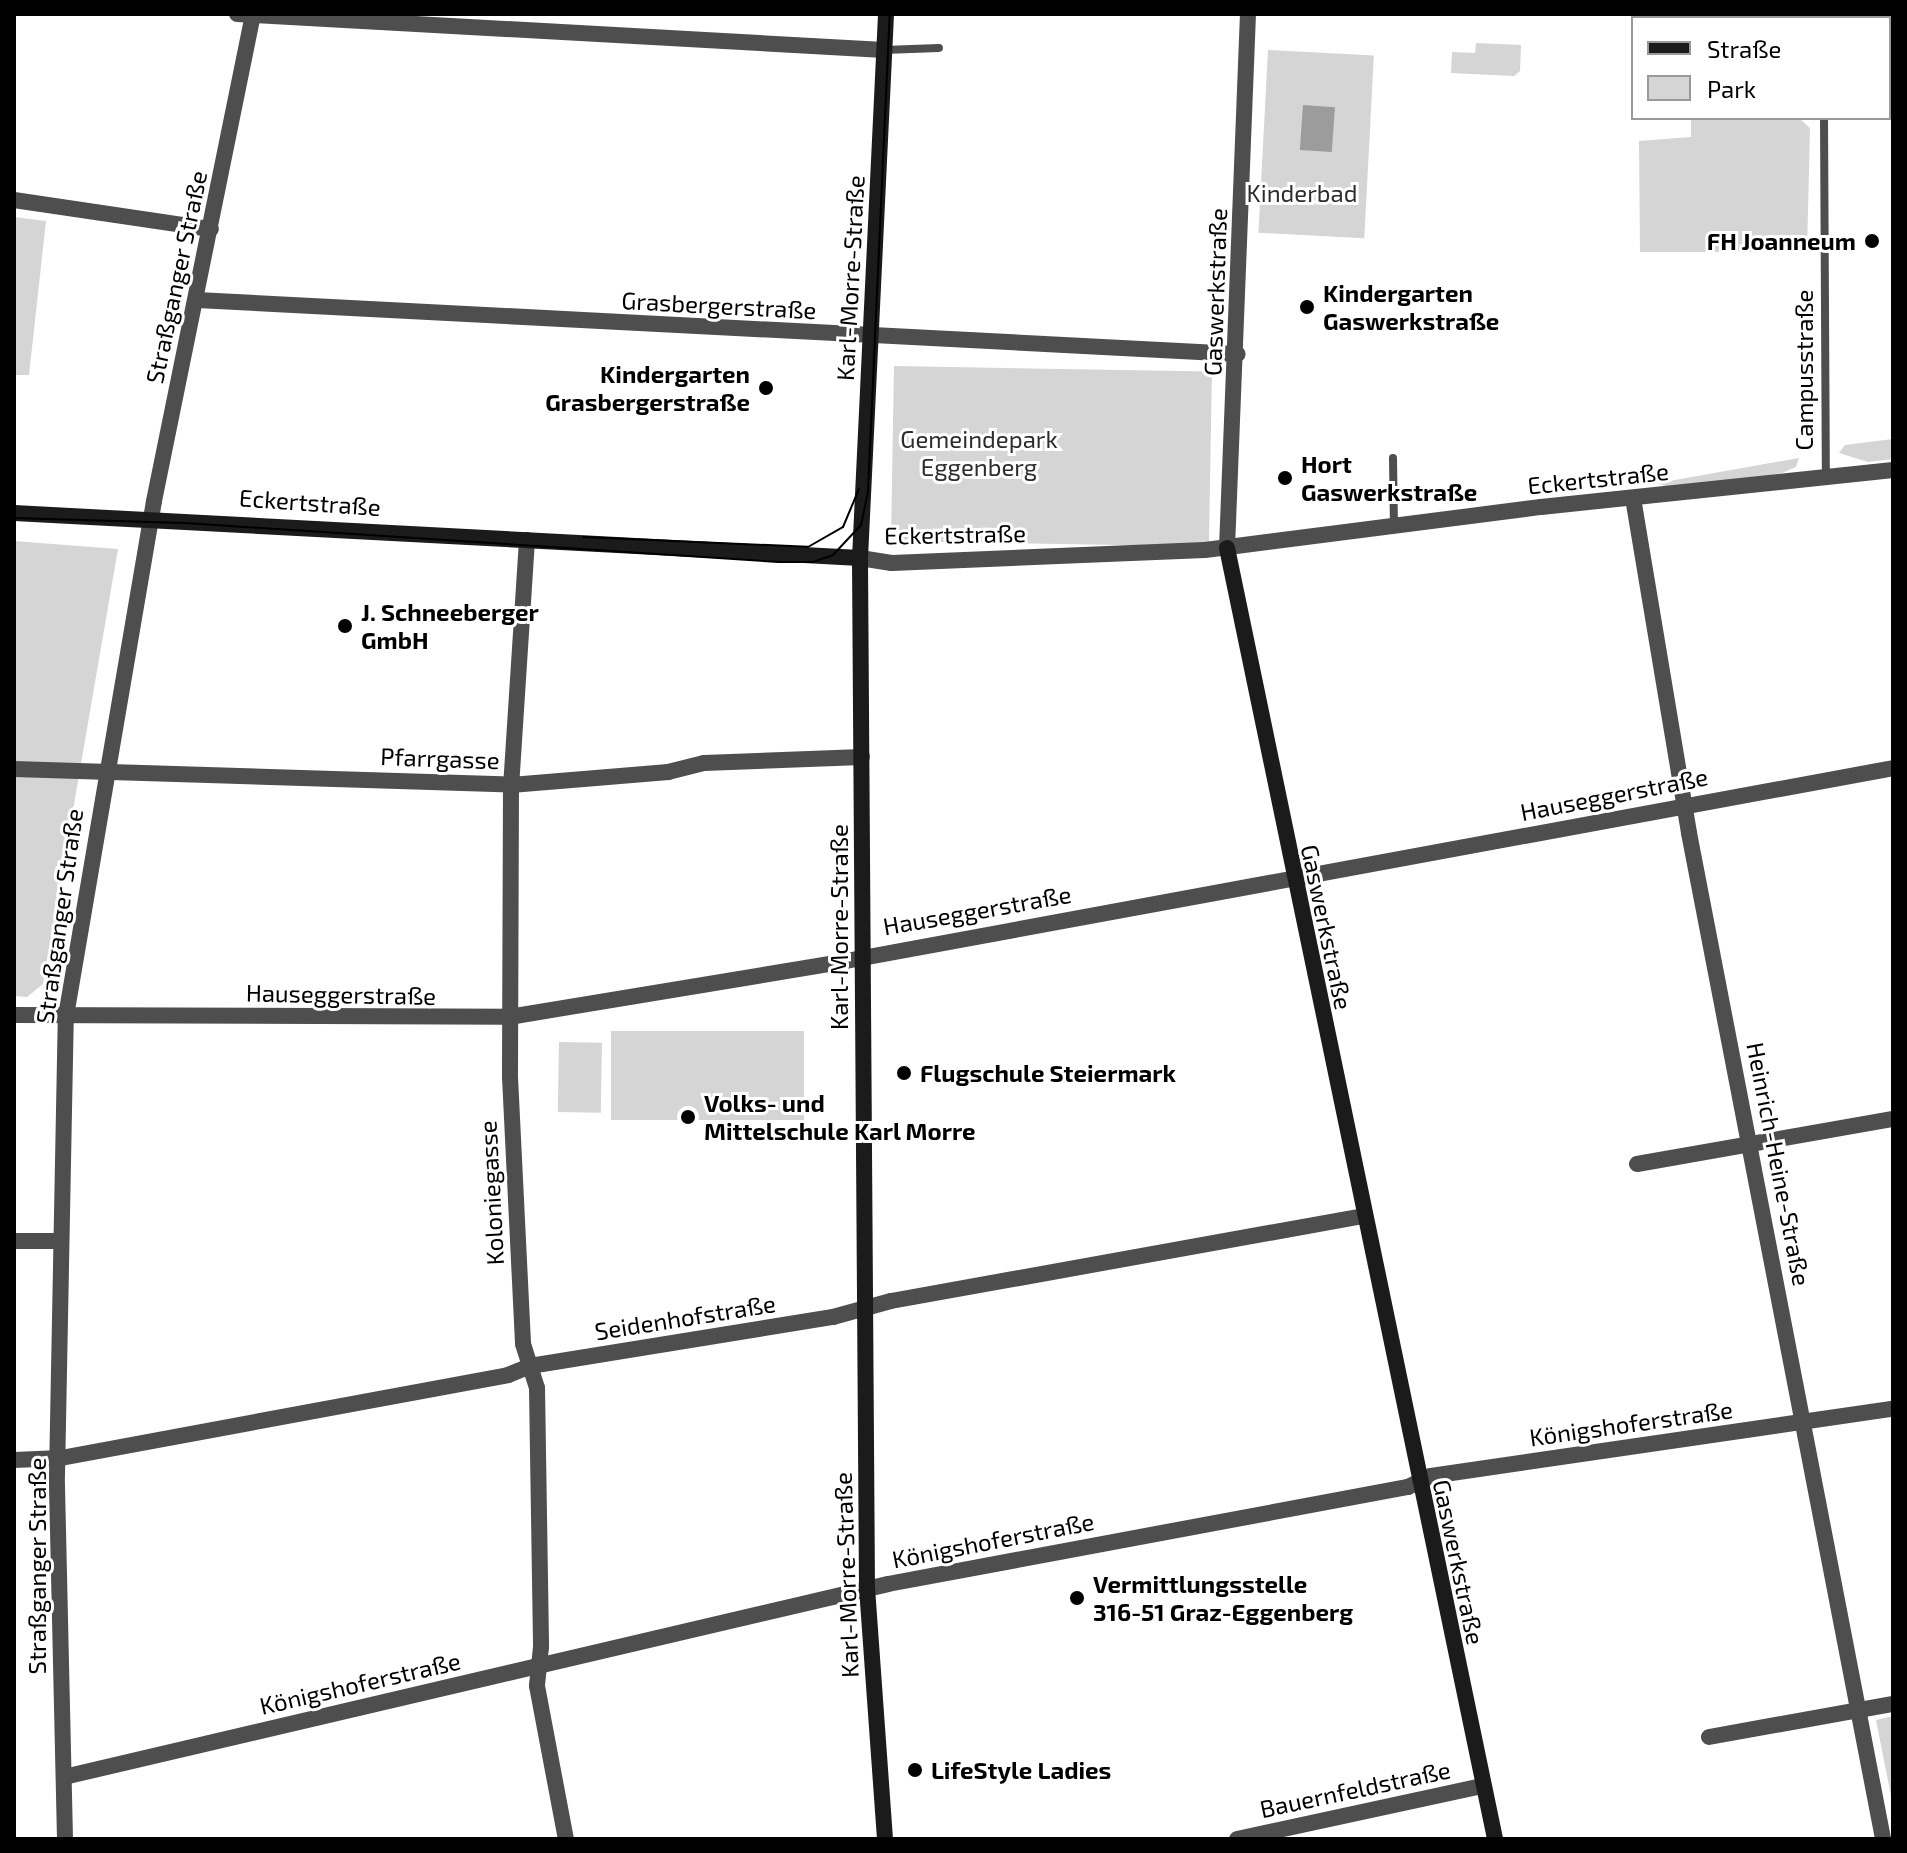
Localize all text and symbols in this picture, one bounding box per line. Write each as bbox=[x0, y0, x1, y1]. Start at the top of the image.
legend bbox=[1631, 16, 1891, 120]
text: Straße bbox=[1707, 34, 1781, 63]
text: Park bbox=[1707, 74, 1756, 103]
street label: Straßganger Straße bbox=[139, 168, 213, 386]
street label: Karl-Morre-Straße bbox=[830, 174, 870, 382]
park label: Kinderbad bbox=[1247, 179, 1357, 207]
street label: Gaswerkstraße bbox=[1198, 208, 1232, 376]
place label: FH Joanneum bbox=[1706, 227, 1856, 255]
marker: FH Joanneum bbox=[1863, 232, 1881, 250]
place label: Kindergarten Gaswerkstraße bbox=[1323, 279, 1499, 335]
street label: Grasbergerstraße bbox=[621, 286, 817, 324]
street label: Campusstraße bbox=[1790, 290, 1818, 450]
marker: Kindergarten Gaswerkstraße bbox=[1298, 298, 1316, 316]
place label: Kindergarten Grasbergerstraße bbox=[545, 360, 750, 416]
marker: Kindergarten Grasbergerstraße bbox=[757, 379, 775, 397]
park label: Gemeindepark Eggenberg bbox=[900, 425, 1058, 481]
place label: Hort Gaswerkstraße bbox=[1301, 450, 1477, 506]
street label: Eckertstraße bbox=[1526, 456, 1670, 500]
marker: Hort Gaswerkstraße bbox=[1276, 469, 1294, 487]
street label: Eckertstraße bbox=[238, 483, 382, 521]
street label: Eckertstraße bbox=[884, 518, 1026, 550]
place label: J. Schneeberger GmbH bbox=[361, 598, 539, 654]
marker: J. Schneeberger GmbH bbox=[336, 617, 354, 635]
street label: Pfarrgasse bbox=[380, 742, 500, 774]
street label: Hauseggerstraße bbox=[1518, 762, 1710, 826]
street label: Straßganger Straße bbox=[30, 806, 88, 1026]
street label: Karl-Morre-Straße bbox=[825, 824, 853, 1030]
street label: Gaswerkstraße bbox=[1295, 842, 1359, 1012]
street label: Hauseggerstraße bbox=[881, 879, 1073, 941]
street label: Hauseggerstraße bbox=[246, 978, 436, 1010]
street label: Heinrich-Heine-Straße bbox=[1741, 1040, 1817, 1288]
place label: Flugschule Steiermark bbox=[920, 1059, 1176, 1087]
marker: Flugschule Steiermark bbox=[895, 1064, 913, 1082]
place label: Volks- und Mittelschule Karl Morre bbox=[704, 1089, 976, 1145]
marker: Volks- und Mittelschule Karl Morre bbox=[679, 1108, 697, 1126]
street label: Koloniegasse bbox=[473, 1120, 509, 1266]
street label: Seidenhofstraße bbox=[592, 1288, 778, 1346]
street label: Königshoferstraße bbox=[1527, 1394, 1735, 1452]
street label: Straßganger Straße bbox=[23, 1457, 51, 1675]
street label: Karl-Morre-Straße bbox=[828, 1472, 864, 1678]
street label: Gaswerkstraße bbox=[1427, 1477, 1491, 1647]
street label: Königshoferstraße bbox=[890, 1506, 1096, 1574]
place label: Vermittlungsstelle 316-51 Graz-Eggenberg bbox=[1093, 1570, 1353, 1626]
marker: Vermittlungsstelle 316-51 Graz-Eggenberg bbox=[1068, 1589, 1086, 1607]
street label: Königshoferstraße bbox=[257, 1646, 463, 1720]
street label: Bauernfeldstraße bbox=[1257, 1755, 1453, 1823]
place label: LifeStyle Ladies bbox=[931, 1756, 1111, 1784]
marker: LifeStyle Ladies bbox=[906, 1761, 924, 1779]

